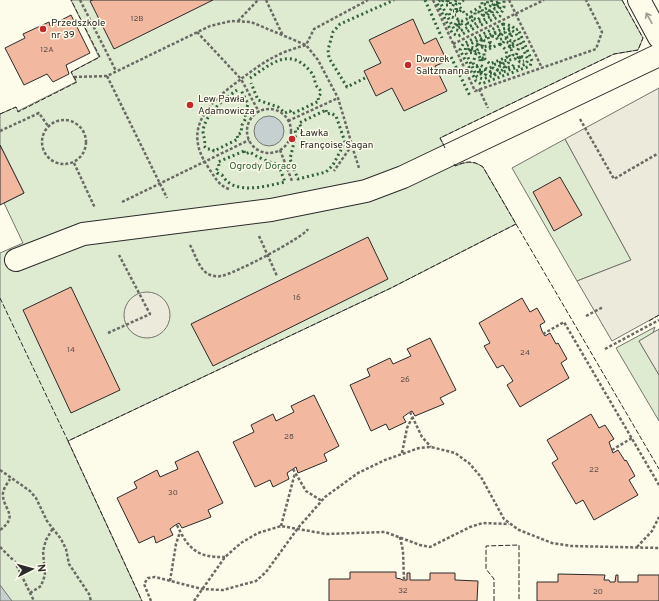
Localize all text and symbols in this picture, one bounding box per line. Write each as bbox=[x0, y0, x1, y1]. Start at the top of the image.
one-way arrow bbox=[644, 12, 652, 24]
house number: 12B bbox=[130, 14, 144, 24]
place label: Przedszkole nr 39 bbox=[51, 17, 105, 42]
marker: Przedszkole nr 39 bbox=[38, 24, 48, 34]
house number: 12A bbox=[40, 45, 54, 55]
place label: Dworek Saltzmanna bbox=[416, 53, 469, 78]
marker: Dworek Saltzmanna bbox=[403, 60, 413, 70]
place label: Lew Pawła Adamowicza bbox=[198, 93, 255, 118]
marker: Lew Pawła Adamowicza bbox=[185, 100, 195, 110]
place label: Ławka Françoise Sagan bbox=[300, 127, 373, 152]
marker: Ławka Françoise Sagan bbox=[287, 134, 297, 144]
park label: Ogrody Doraco bbox=[229, 160, 297, 173]
house number: 16 bbox=[293, 293, 301, 303]
house number: 14 bbox=[67, 345, 75, 355]
house number: 24 bbox=[520, 348, 530, 358]
house number: 26 bbox=[400, 375, 410, 385]
house number: 28 bbox=[284, 432, 294, 442]
house number: 22 bbox=[589, 465, 599, 475]
house number: 30 bbox=[168, 488, 178, 498]
north arrow bbox=[12, 549, 52, 589]
text: N bbox=[34, 563, 48, 573]
house number: 32 bbox=[398, 586, 408, 596]
house number: 20 bbox=[593, 587, 603, 597]

